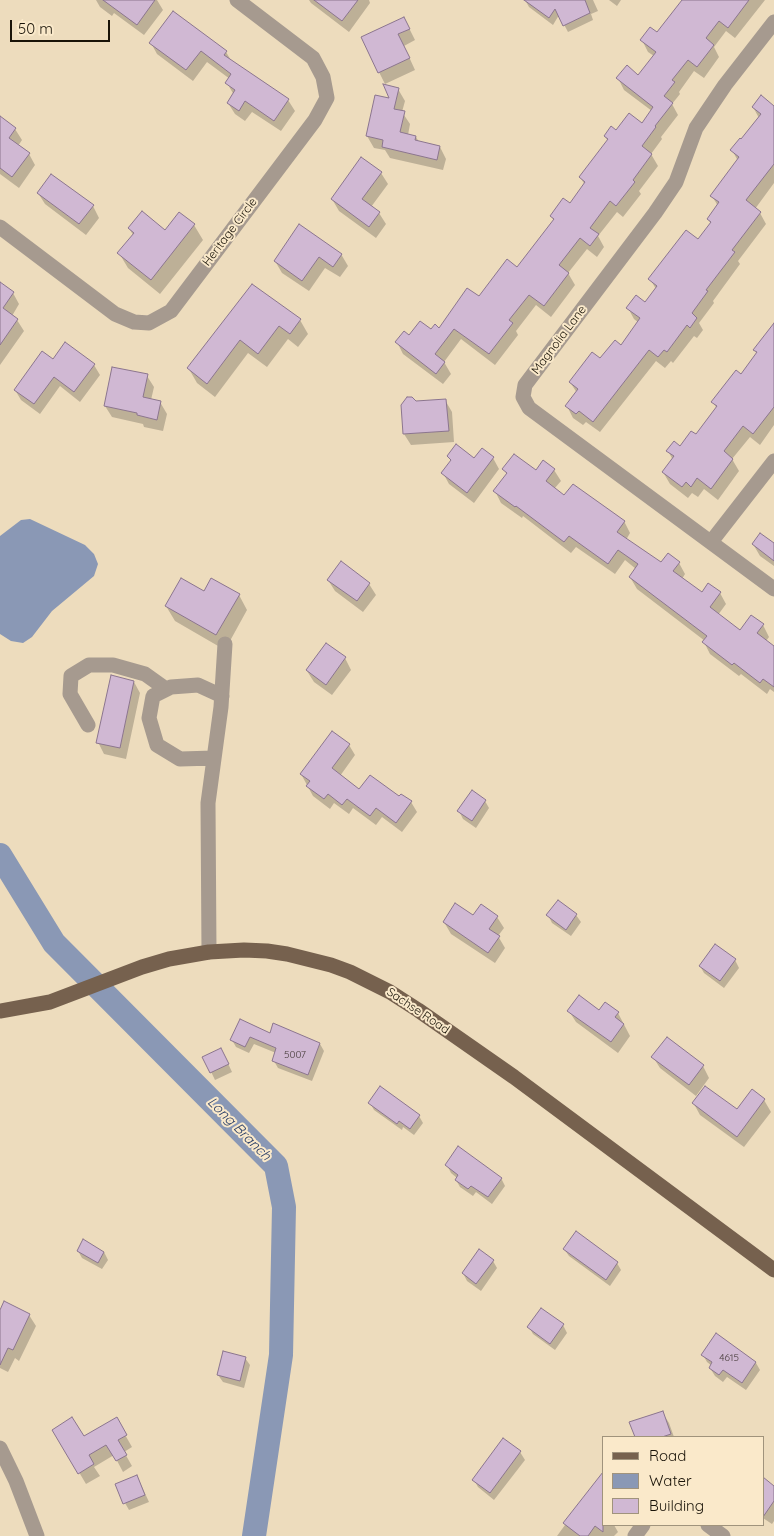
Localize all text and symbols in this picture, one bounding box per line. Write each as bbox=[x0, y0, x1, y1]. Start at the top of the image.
scale bar bbox=[12, 10, 112, 42]
text: 50 m bbox=[18, 19, 53, 38]
street label: Heritage Circle bbox=[200, 195, 260, 269]
street label: Magnolia Lane bbox=[529, 303, 589, 377]
street label: Sachse Road bbox=[384, 985, 452, 1037]
house number: 5007 bbox=[284, 1049, 306, 1061]
water label: Long Branch bbox=[204, 1094, 274, 1164]
house number: 4615 bbox=[719, 1352, 739, 1364]
legend bbox=[602, 1436, 764, 1526]
text: Road bbox=[649, 1446, 686, 1465]
text: Water bbox=[649, 1471, 692, 1490]
text: Building bbox=[649, 1496, 704, 1515]

